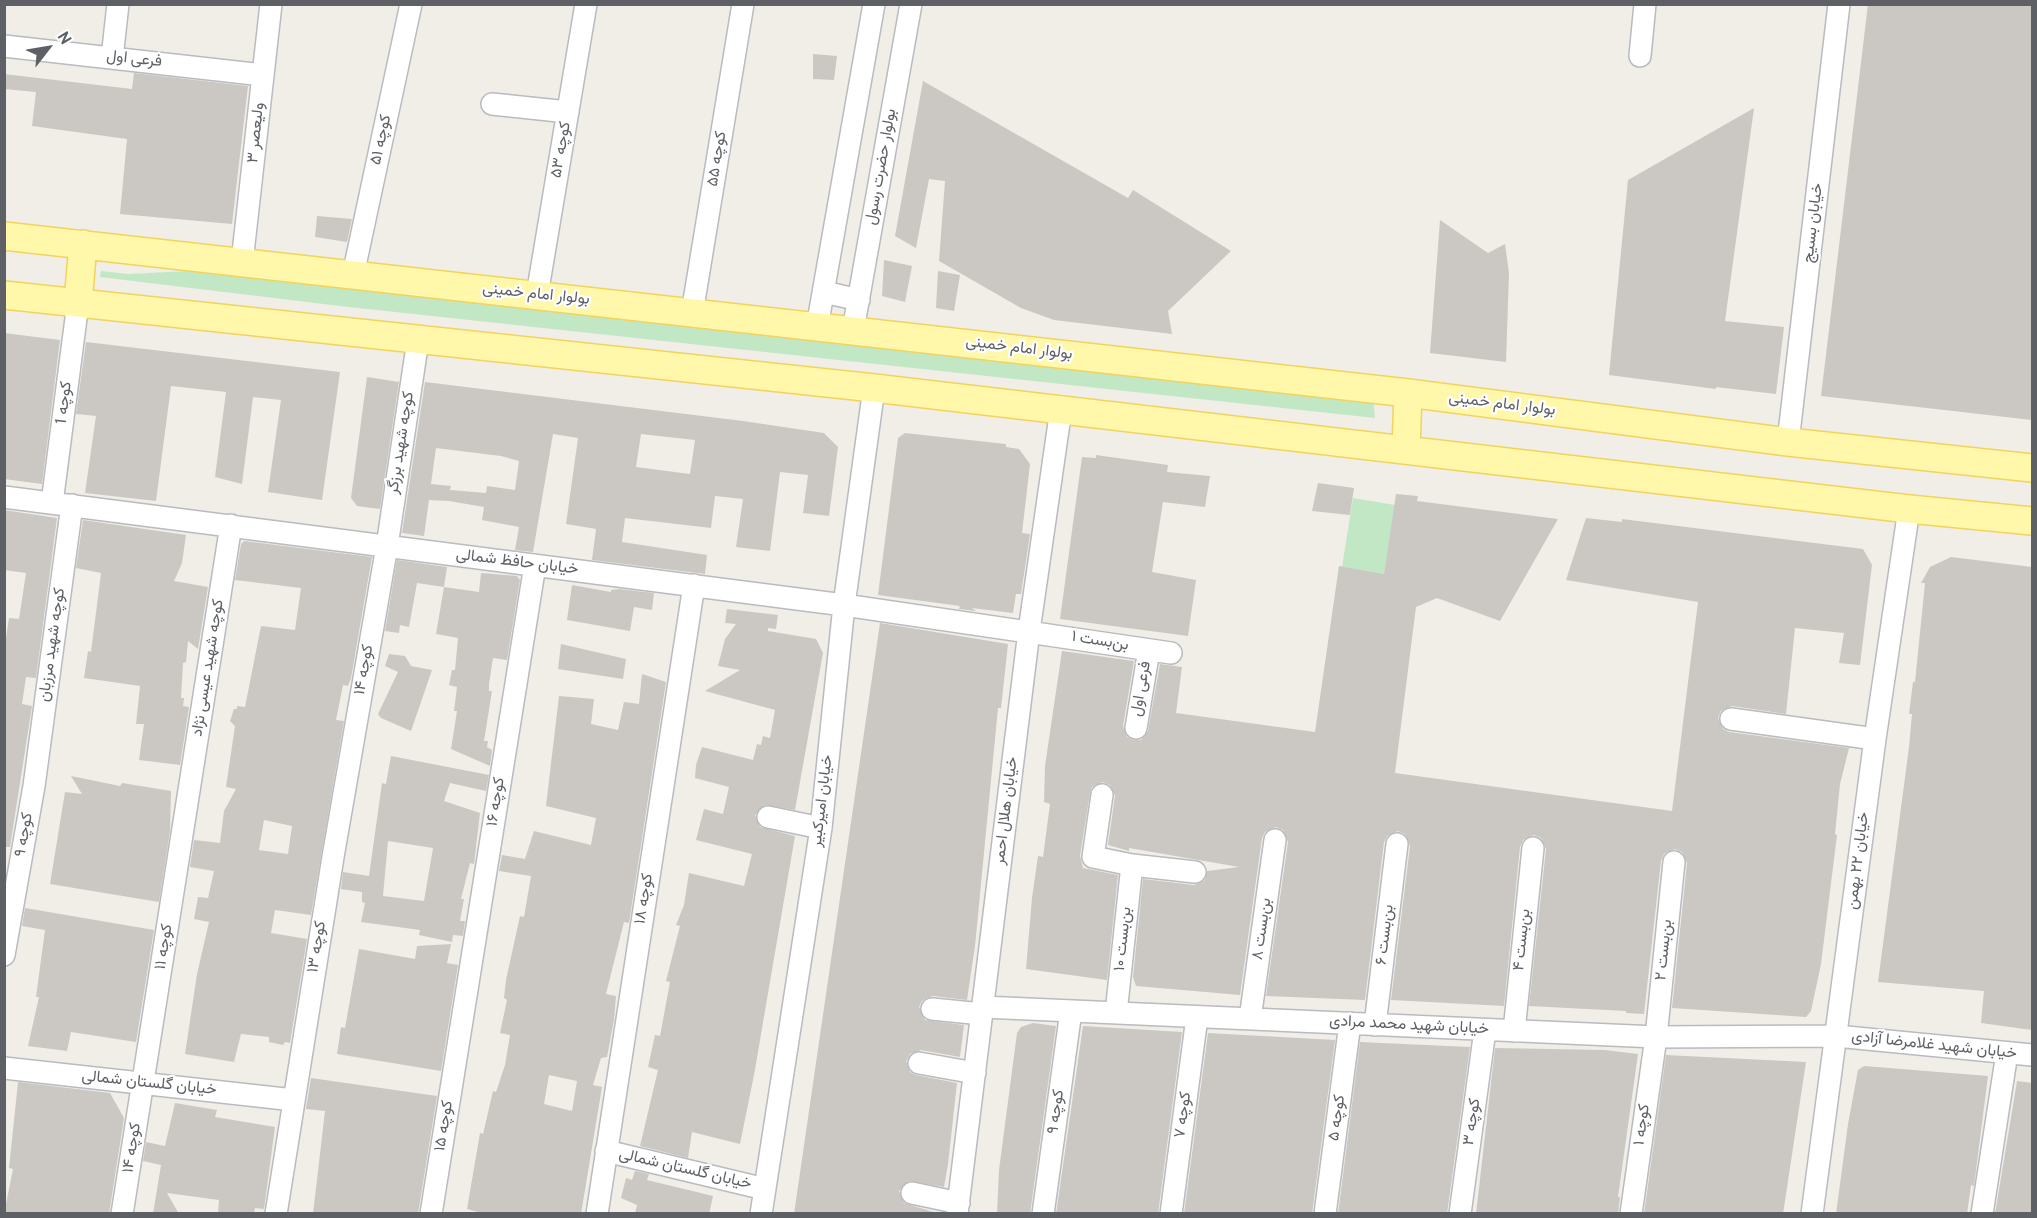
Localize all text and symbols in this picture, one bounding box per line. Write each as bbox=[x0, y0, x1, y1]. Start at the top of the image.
north arrow bbox=[18, 18, 78, 78]
text: N bbox=[52, 29, 75, 49]
street label: فرعی اول bbox=[105, 48, 163, 72]
street label: ولیعصر ۳ bbox=[244, 102, 270, 164]
street label: بولوار حضرت رسول bbox=[862, 107, 902, 227]
street label: کوچه ۵۱ bbox=[367, 113, 397, 167]
street label: کوچه ۵۳ bbox=[548, 120, 576, 180]
street label: کوچه ۵۵ bbox=[704, 130, 732, 188]
street label: خیابان بسیج bbox=[1800, 182, 1828, 264]
street label: بولوار امام خمینی bbox=[481, 280, 591, 310]
street label: بولوار امام خمینی bbox=[964, 333, 1074, 365]
street label: کوچه 1 bbox=[53, 381, 77, 425]
street label: بولوار امام خمینی bbox=[1447, 389, 1557, 421]
street label: کوچه شهید برزگر bbox=[384, 390, 420, 496]
street label: خیابان حافظ شمالی bbox=[455, 546, 579, 580]
street label: کوچه شهید مرزبان bbox=[35, 587, 71, 703]
street label: کوچه شهید عیسی نژاد bbox=[189, 598, 229, 738]
street label: بن‌بست ۱ bbox=[1070, 628, 1130, 656]
street label: کوچه ۱۴ bbox=[351, 643, 379, 697]
street label: فرعی اول bbox=[1128, 660, 1156, 718]
street label: خیابان امیرکبیر bbox=[808, 754, 838, 848]
street label: خیابان هلال احمر bbox=[991, 756, 1023, 866]
street label: کوچه ۱۶ bbox=[484, 776, 510, 828]
street label: کوچه ۹ bbox=[12, 811, 38, 859]
street label: خیابان ۲۲ بهمن bbox=[1843, 811, 1875, 911]
street label: کوچه ۱۸ bbox=[632, 872, 658, 926]
street label: بن‌بست ۸ bbox=[1249, 897, 1277, 961]
street label: بن‌بست ۶ bbox=[1373, 904, 1399, 966]
street label: بن‌بست ۱۰ bbox=[1111, 906, 1137, 972]
street label: بن‌بست ۴ bbox=[1510, 908, 1536, 972]
street label: بن‌بست ۲ bbox=[1652, 918, 1678, 982]
street label: کوچه ۱۳ bbox=[304, 920, 332, 974]
street label: کوچه ۱۱ bbox=[152, 923, 178, 971]
street label: خیابان شهید محمد مرادی bbox=[1329, 1012, 1489, 1040]
street label: خیابان شهید غلامرضا آزادی bbox=[1850, 1028, 2018, 1064]
street label: خیابان گلستان شمالی bbox=[80, 1067, 218, 1101]
street label: کوچه ۹ bbox=[1044, 1089, 1070, 1135]
street label: کوچه ۷ bbox=[1171, 1091, 1197, 1139]
street label: کوچه ۵ bbox=[1325, 1094, 1351, 1142]
street label: کوچه ۳ bbox=[1460, 1097, 1486, 1147]
street label: کوچه ۱۵ bbox=[432, 1099, 458, 1153]
street label: کوچه ۱ bbox=[1631, 1103, 1655, 1147]
street label: کوچه ۱۴ bbox=[120, 1121, 146, 1175]
street label: خیابان گلستان شمالی bbox=[617, 1145, 753, 1195]

